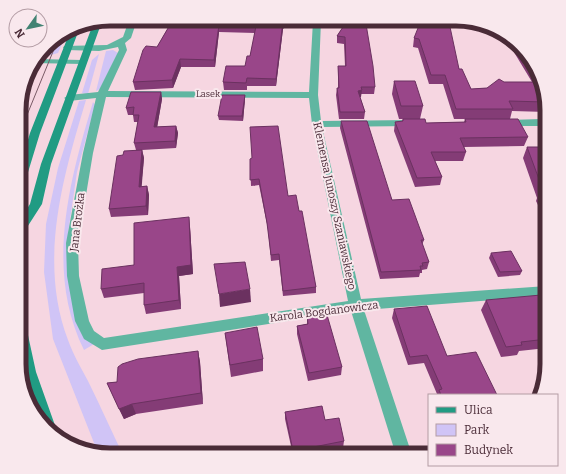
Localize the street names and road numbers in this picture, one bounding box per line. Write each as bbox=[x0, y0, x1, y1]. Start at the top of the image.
street label: Lasek bbox=[196, 89, 221, 99]
street label: Klemensa Junoszy Szaniawskiego bbox=[310, 121, 359, 291]
street label: Jana Brożka bbox=[67, 192, 88, 253]
street label: Karola Bogdanowicza bbox=[269, 298, 379, 325]

